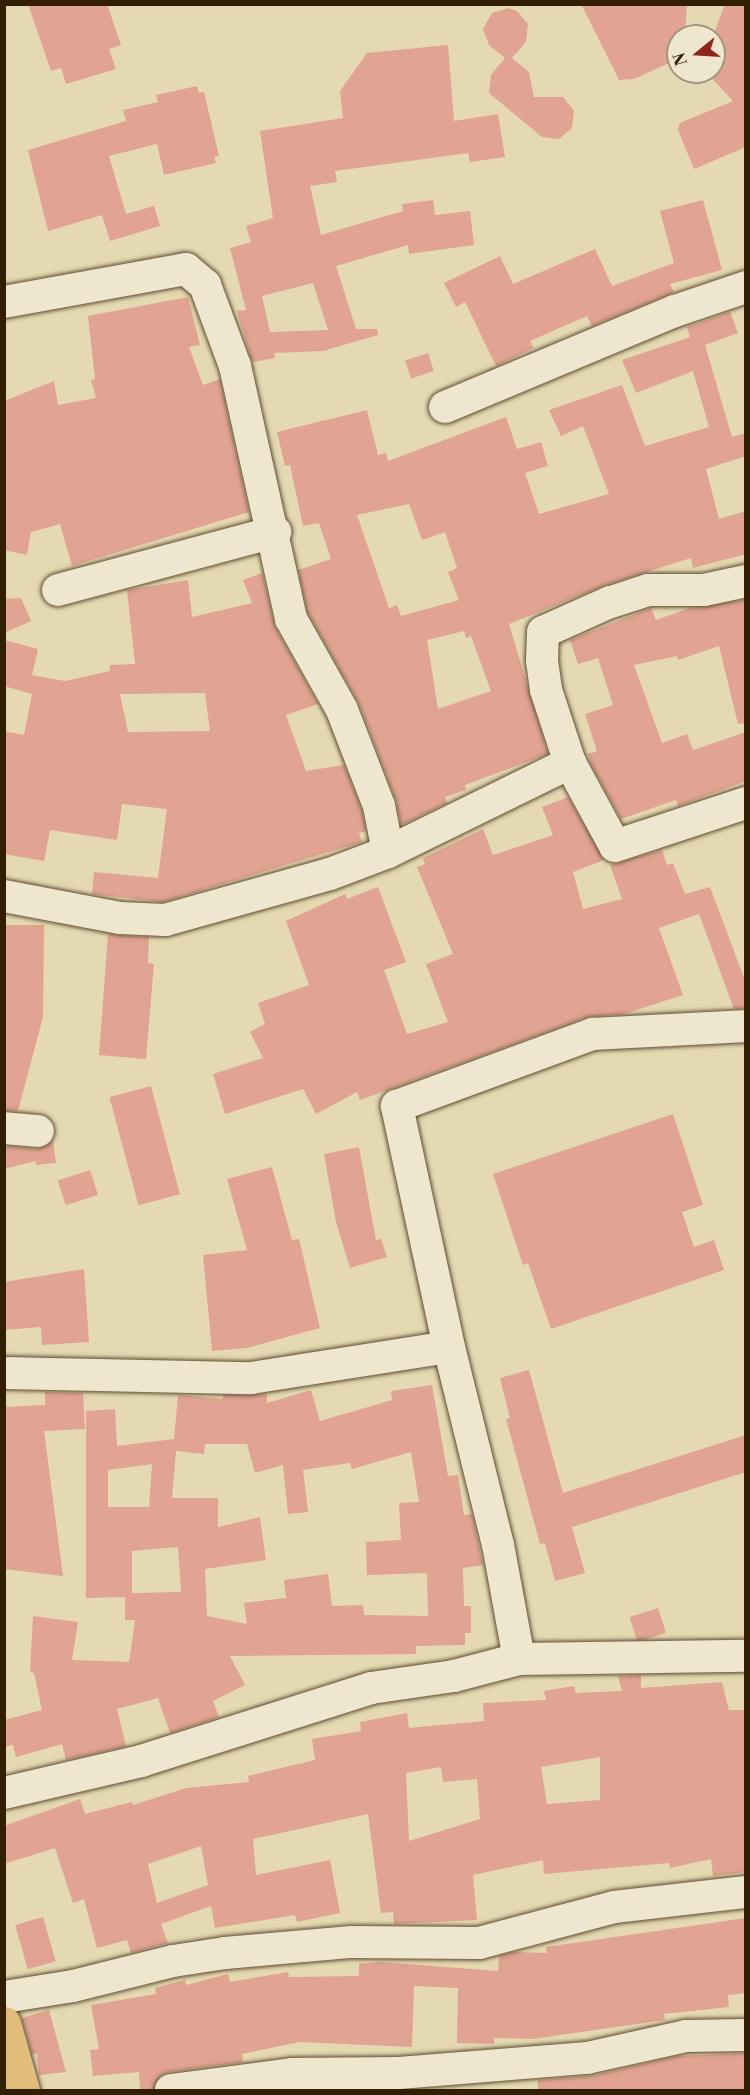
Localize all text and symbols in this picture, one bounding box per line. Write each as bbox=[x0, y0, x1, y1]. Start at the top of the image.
north arrow bbox=[666, 24, 726, 84]
text: N bbox=[669, 50, 692, 68]

